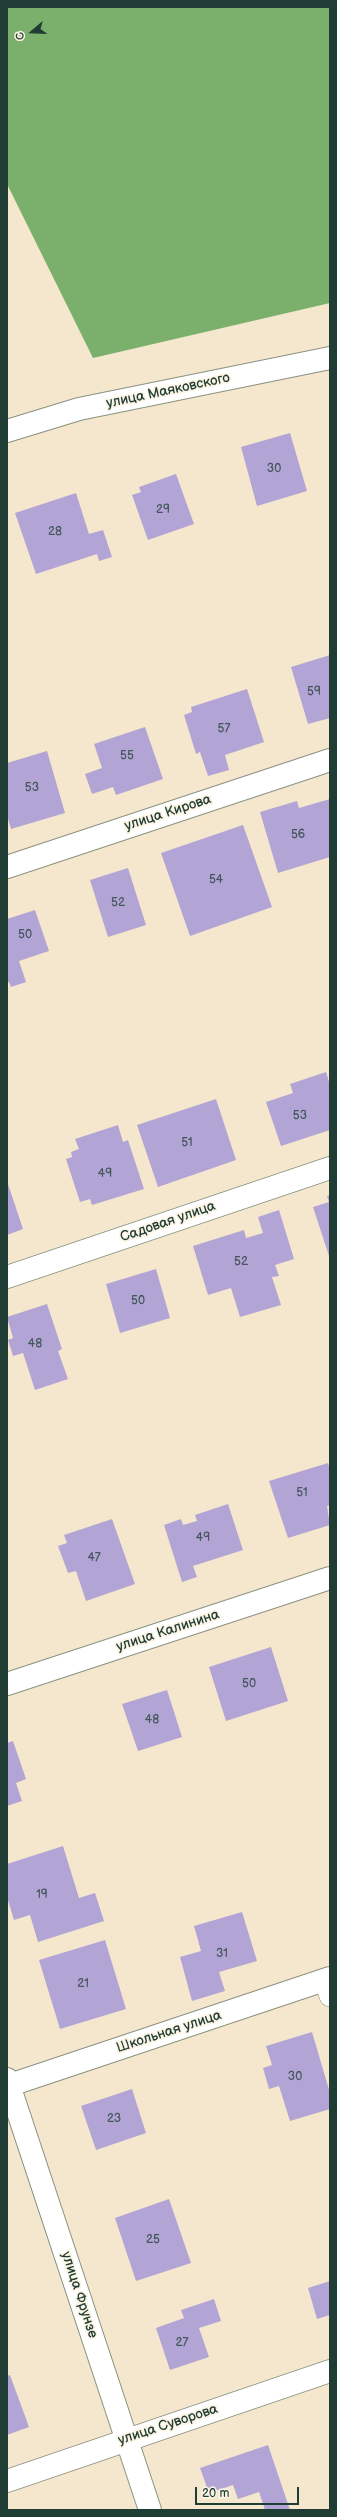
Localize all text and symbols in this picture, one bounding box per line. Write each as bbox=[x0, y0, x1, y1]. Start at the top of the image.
north arrow bbox=[12, 12, 52, 52]
text: С bbox=[13, 30, 28, 42]
street label: улица Маяковского bbox=[105, 370, 231, 412]
house number: 30 bbox=[267, 462, 281, 476]
house number: 29 bbox=[156, 503, 170, 517]
house number: 28 bbox=[48, 525, 62, 539]
house number: 59 bbox=[307, 685, 321, 699]
house number: 57 bbox=[218, 722, 230, 736]
house number: 55 bbox=[120, 749, 134, 763]
house number: 53 bbox=[25, 781, 39, 795]
street label: улица Кирова bbox=[123, 791, 213, 835]
house number: 56 bbox=[291, 828, 305, 842]
house number: 54 bbox=[209, 873, 223, 887]
house number: 52 bbox=[111, 896, 125, 910]
house number: 50 bbox=[18, 928, 32, 942]
house number: 53 bbox=[293, 1109, 307, 1123]
house number: 51 bbox=[181, 1136, 193, 1150]
house number: 49 bbox=[98, 1167, 112, 1181]
street label: Садовая улица bbox=[118, 1198, 218, 1246]
house number: 52 bbox=[234, 1255, 248, 1269]
house number: 50 bbox=[131, 1294, 145, 1308]
house number: 48 bbox=[28, 1337, 42, 1351]
house number: 51 bbox=[296, 1486, 308, 1500]
house number: 49 bbox=[196, 1531, 210, 1545]
house number: 47 bbox=[87, 1551, 101, 1565]
street label: улица Калинина bbox=[114, 1606, 222, 1656]
house number: 50 bbox=[242, 1677, 256, 1691]
house number: 48 bbox=[145, 1713, 159, 1727]
house number: 19 bbox=[36, 1888, 48, 1902]
house number: 31 bbox=[216, 1947, 228, 1961]
house number: 21 bbox=[77, 1977, 89, 1991]
street label: Школьная улица bbox=[114, 2007, 224, 2057]
house number: 30 bbox=[288, 2070, 302, 2084]
house number: 23 bbox=[107, 2112, 121, 2126]
house number: 25 bbox=[146, 2233, 160, 2247]
street label: улица Фрунзе bbox=[57, 2250, 101, 2340]
house number: 27 bbox=[176, 2336, 188, 2350]
street label: улица Суворова bbox=[116, 2401, 220, 2449]
scale bar bbox=[197, 2479, 301, 2505]
text: 20 m bbox=[202, 2486, 229, 2501]

